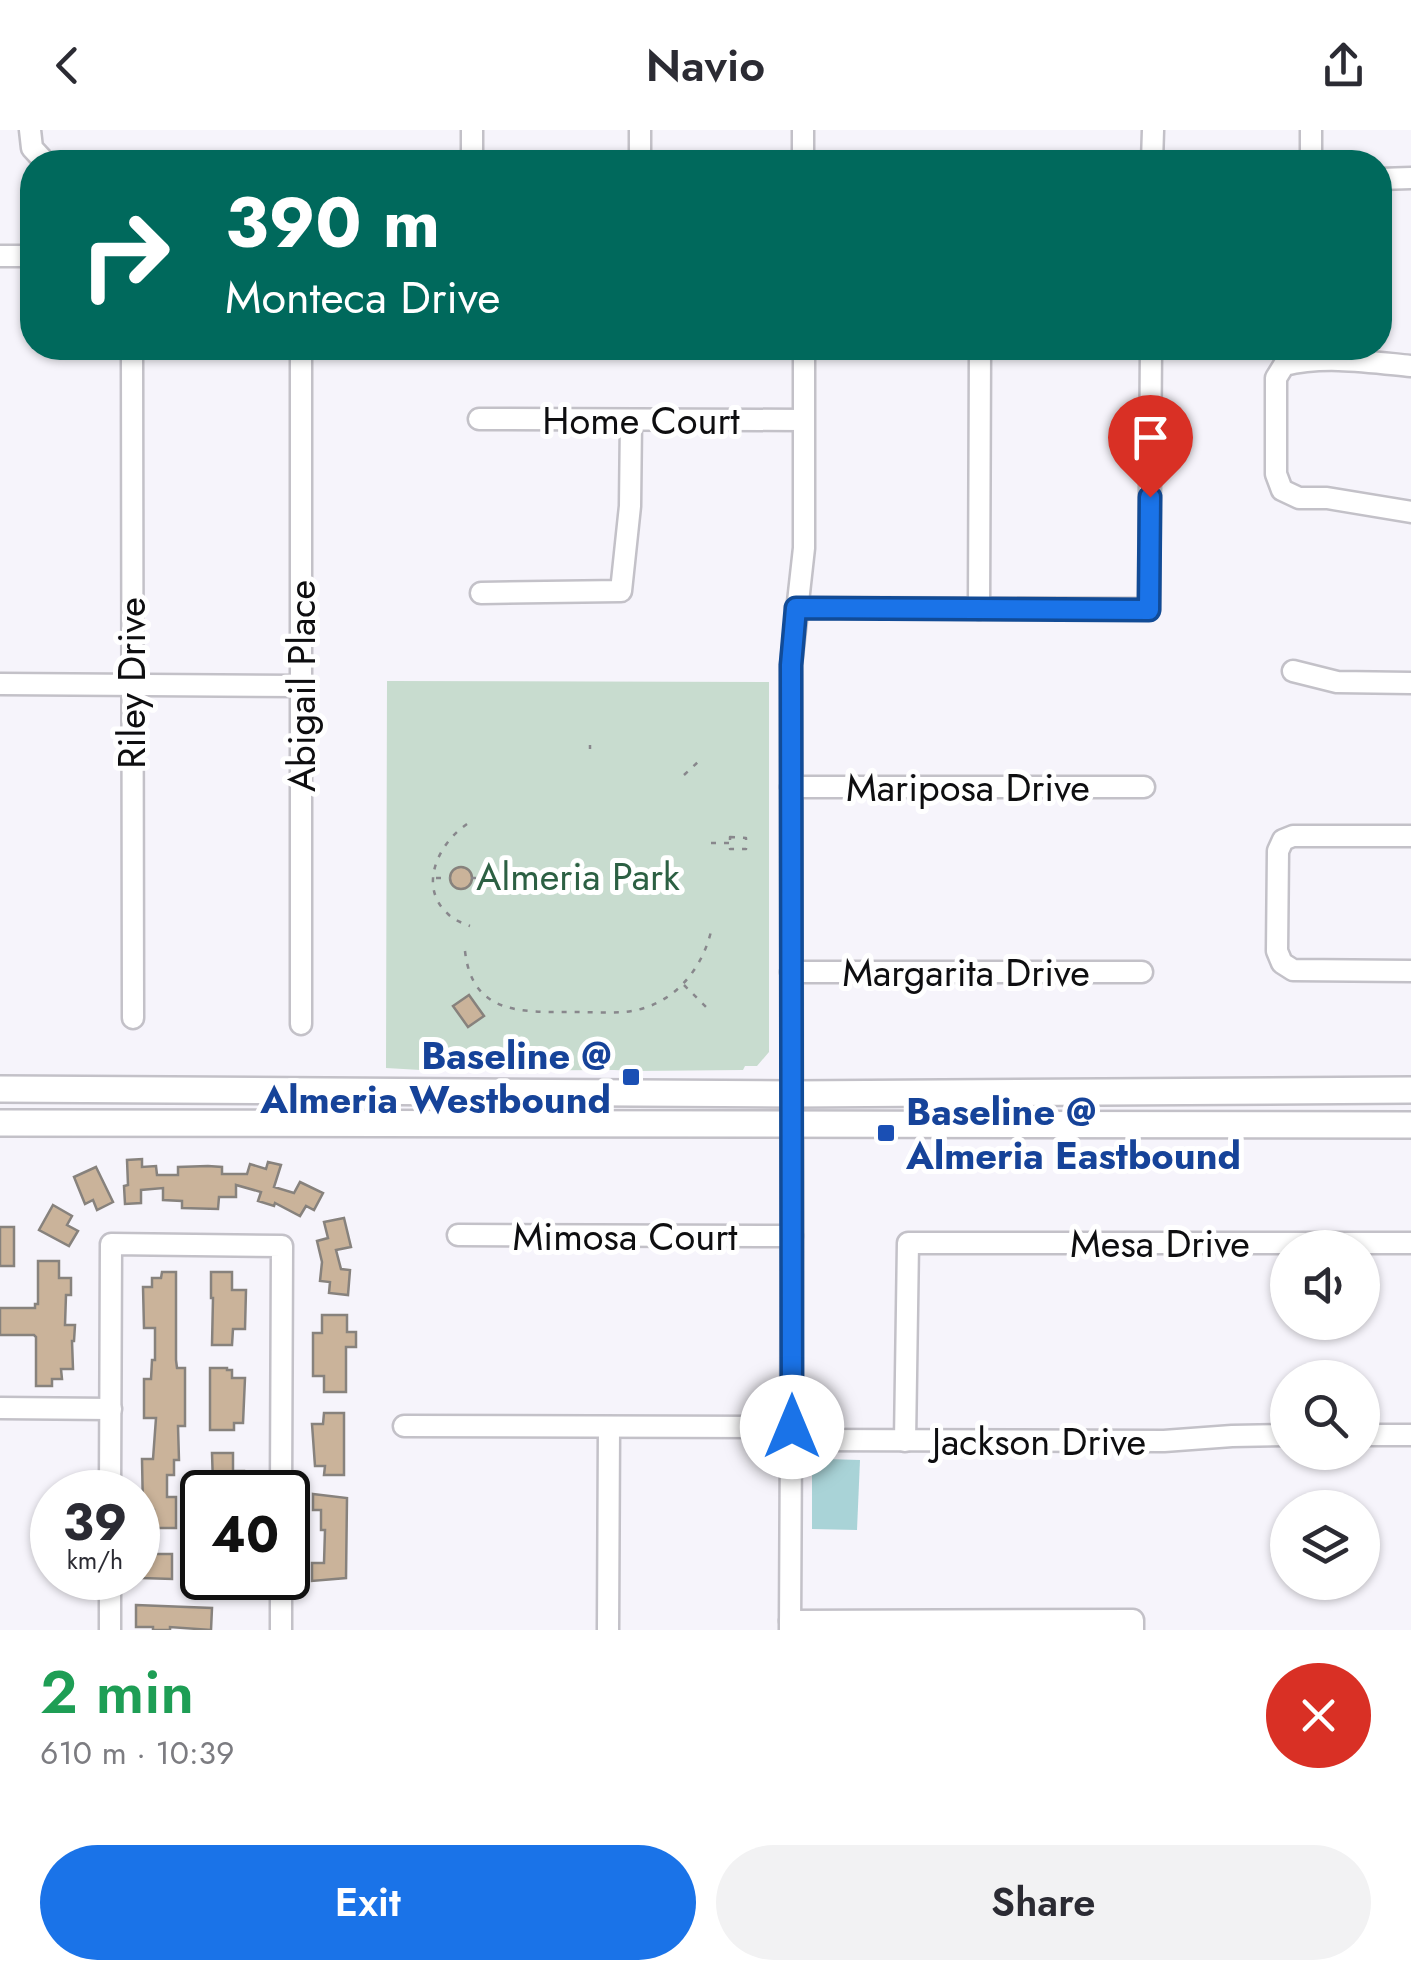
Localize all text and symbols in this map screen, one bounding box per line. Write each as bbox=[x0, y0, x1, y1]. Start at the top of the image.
text: Navio bbox=[646, 33, 765, 98]
icon: back bbox=[40, 38, 95, 93]
icon: share bbox=[1316, 38, 1371, 93]
text: 390 m bbox=[225, 172, 440, 273]
icon: right bbox=[60, 190, 190, 320]
text: Monteca Drive bbox=[225, 265, 500, 330]
street label: Home Court bbox=[542, 393, 740, 448]
pin bbox=[1108, 395, 1193, 498]
icon: arrive bbox=[1123, 410, 1178, 465]
street label: Abigail Place bbox=[274, 580, 329, 792]
street label: Riley Drive bbox=[104, 597, 159, 769]
street label: Mariposa Drive bbox=[846, 760, 1090, 815]
park label: Almeria Park bbox=[476, 849, 680, 904]
street label: Margarita Drive bbox=[842, 945, 1090, 1000]
place label: Baseline @ Almeria Westbound bbox=[259, 1028, 611, 1127]
marker: Baseline @ Almeria Westbound bbox=[620, 1066, 642, 1088]
place label: Baseline @ Almeria Eastbound bbox=[905, 1084, 1241, 1183]
marker: Baseline @ Almeria Eastbound bbox=[875, 1122, 897, 1144]
street label: Mimosa Court bbox=[513, 1209, 737, 1264]
street label: Mesa Drive bbox=[1070, 1216, 1250, 1271]
map controls bbox=[1270, 1230, 1380, 1600]
button: sound bbox=[1270, 1230, 1380, 1340]
button: search bbox=[1270, 1360, 1380, 1470]
position arrow bbox=[740, 1375, 844, 1479]
street label: Jackson Drive bbox=[927, 1414, 1146, 1469]
speed limit sign: 40 bbox=[180, 1470, 310, 1600]
text: 39 bbox=[63, 1486, 127, 1559]
button: layers bbox=[1270, 1490, 1380, 1600]
text: km/h bbox=[67, 1542, 123, 1578]
text: 2 min bbox=[40, 1649, 194, 1736]
button: close bbox=[1266, 1663, 1371, 1768]
text: 610 m · 10:39 bbox=[40, 1730, 235, 1776]
button: Exit bbox=[40, 1845, 696, 1960]
button: Share bbox=[716, 1845, 1371, 1960]

